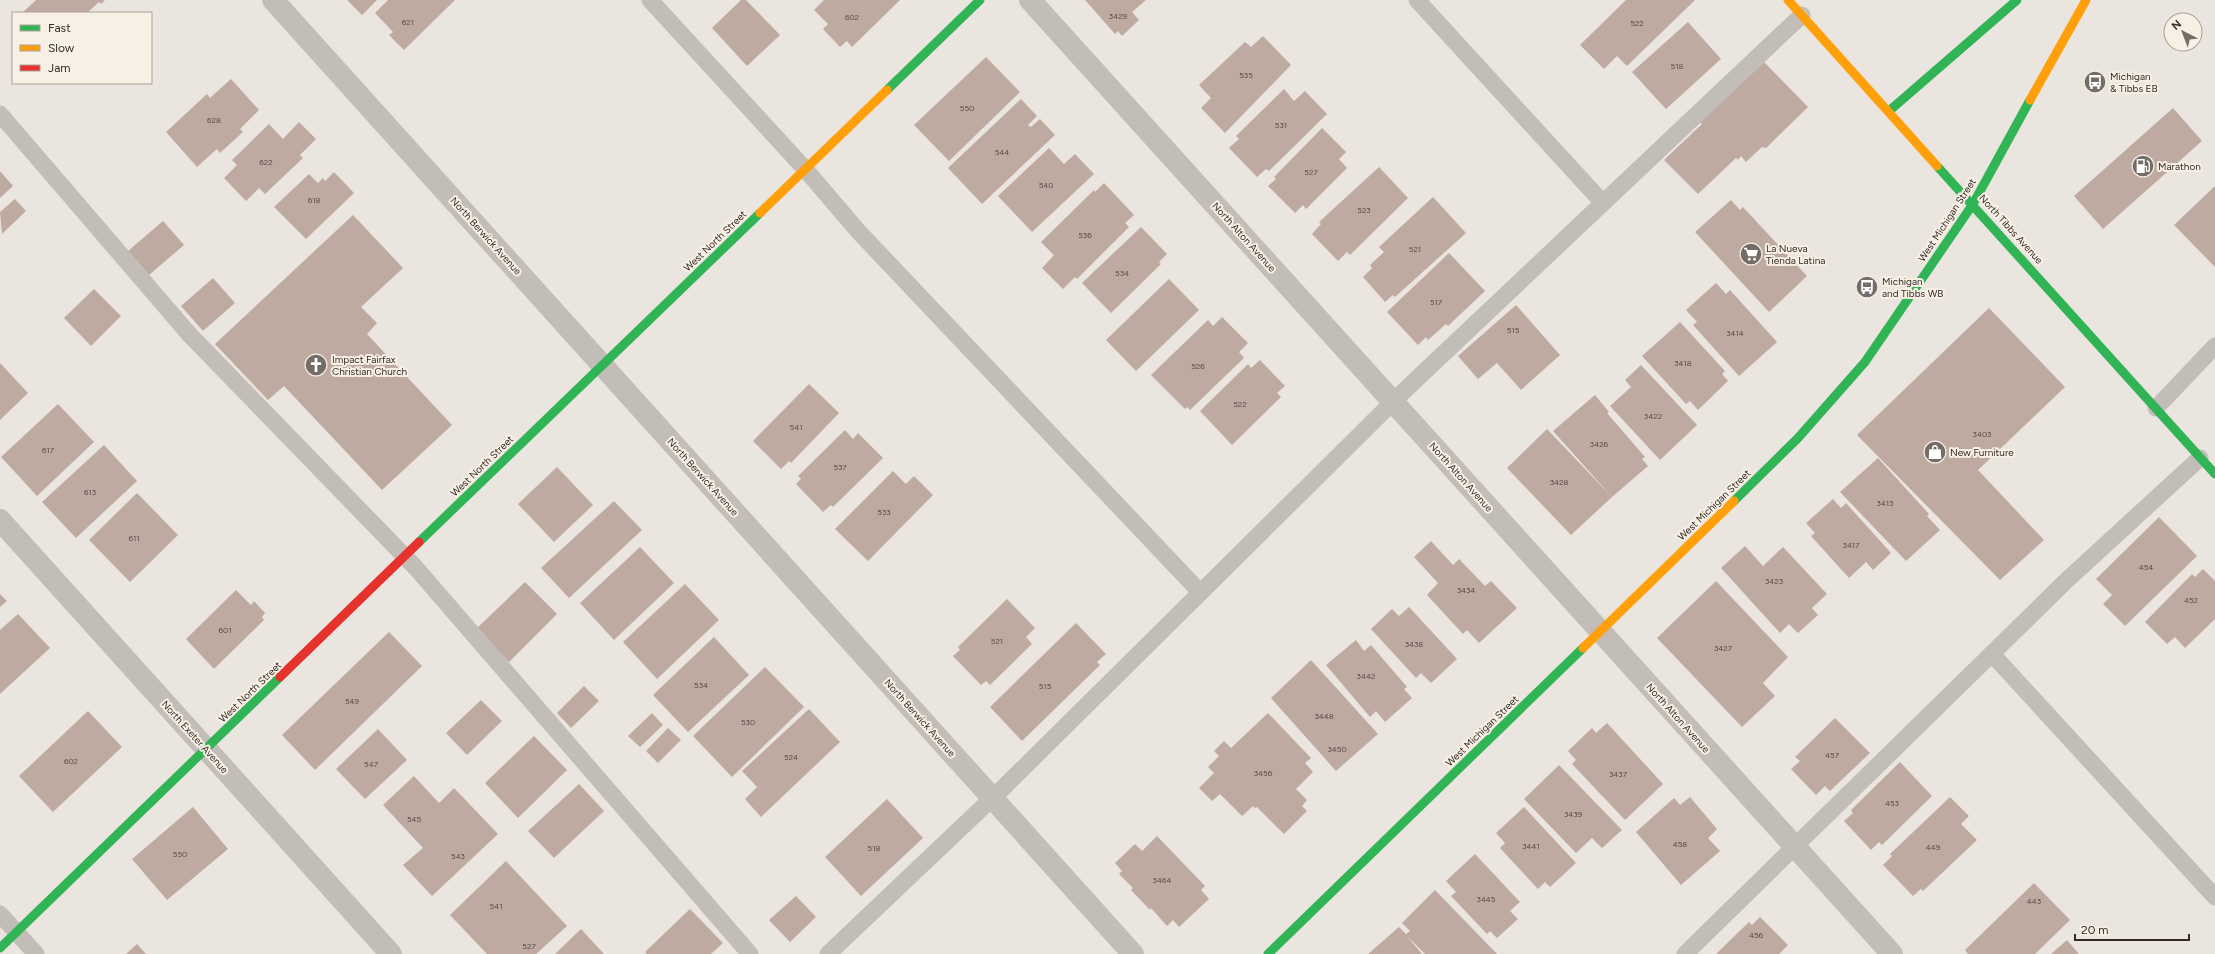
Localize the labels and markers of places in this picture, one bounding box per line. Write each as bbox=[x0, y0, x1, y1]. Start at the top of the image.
bus stop icon: Michigan & Tibbs EB bbox=[2082, 69, 2108, 95]
place label: Michigan & Tibbs EB bbox=[2110, 70, 2158, 95]
fuel station icon: Marathon bbox=[2130, 153, 2156, 179]
place label: Marathon bbox=[2158, 160, 2201, 173]
supermarket icon: La Nueva Tienda Latina bbox=[1738, 241, 1764, 267]
place label: La Nueva Tienda Latina bbox=[1766, 242, 1825, 267]
bus stop icon: Michigan and Tibbs WB bbox=[1854, 274, 1880, 300]
place label: Michigan and Tibbs WB bbox=[1882, 275, 1943, 300]
church icon: Impact Fairfax Christian Church bbox=[303, 352, 329, 378]
place label: Impact Fairfax Christian Church bbox=[332, 353, 408, 378]
shop icon: New Furniture bbox=[1922, 439, 1948, 465]
place label: New Furniture bbox=[1950, 446, 2014, 459]

